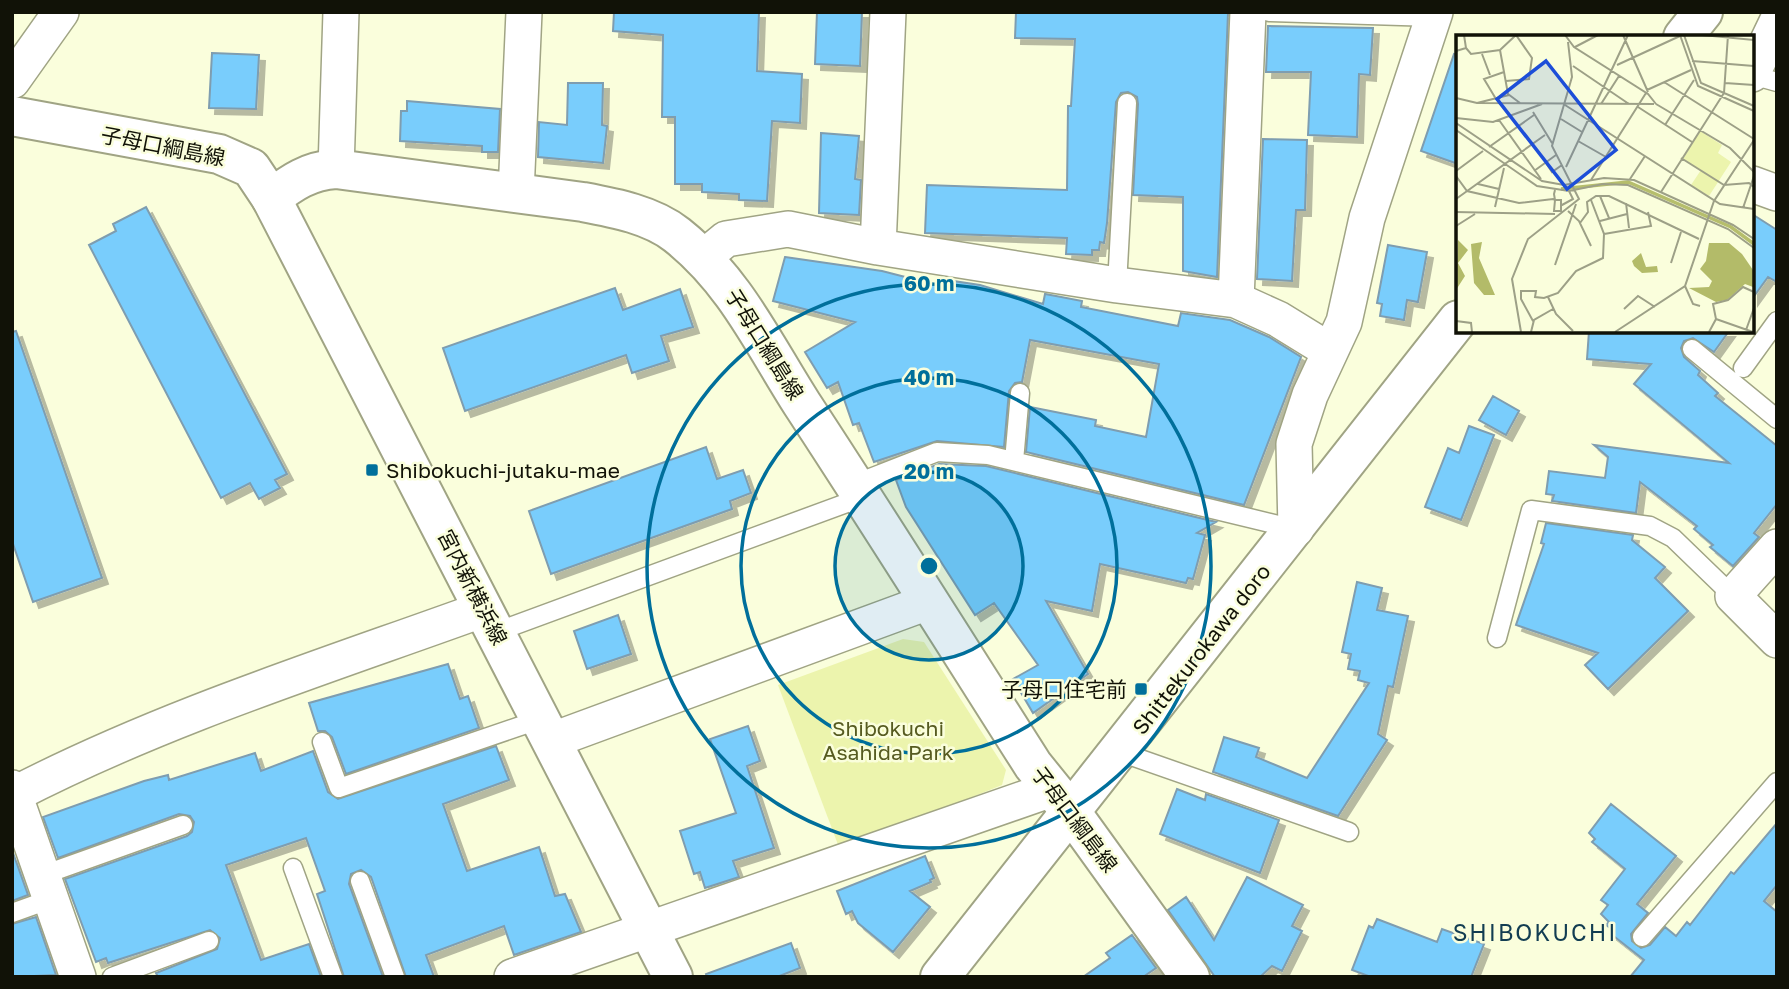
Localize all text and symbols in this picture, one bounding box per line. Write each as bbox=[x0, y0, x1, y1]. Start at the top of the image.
inset map bbox=[1456, 35, 1754, 332]
street label: 子母口綱島線 bbox=[99, 121, 227, 171]
text: 60 m bbox=[904, 270, 954, 296]
street label: 子母口綱島線 bbox=[721, 284, 809, 404]
text: 40 m bbox=[904, 364, 954, 390]
place label: Shibokuchi-jutaku-mae bbox=[386, 457, 620, 483]
text: 20 m bbox=[904, 458, 954, 484]
marker: Shibokuchi-jutaku-mae bbox=[364, 462, 380, 478]
street label: 宮内新横浜線 bbox=[433, 525, 513, 649]
centre of rings bbox=[917, 554, 941, 578]
street label: Shittekurokawa doro bbox=[1126, 559, 1276, 739]
place label: 子母口住宅前 bbox=[1001, 676, 1127, 702]
marker: 子母口住宅前 bbox=[1133, 681, 1149, 697]
park label: Shibokuchi Asahida Park bbox=[823, 715, 954, 765]
street label: 子母口綱島線 bbox=[1027, 761, 1123, 877]
district label: SHIBOKUCHI bbox=[1453, 918, 1617, 946]

